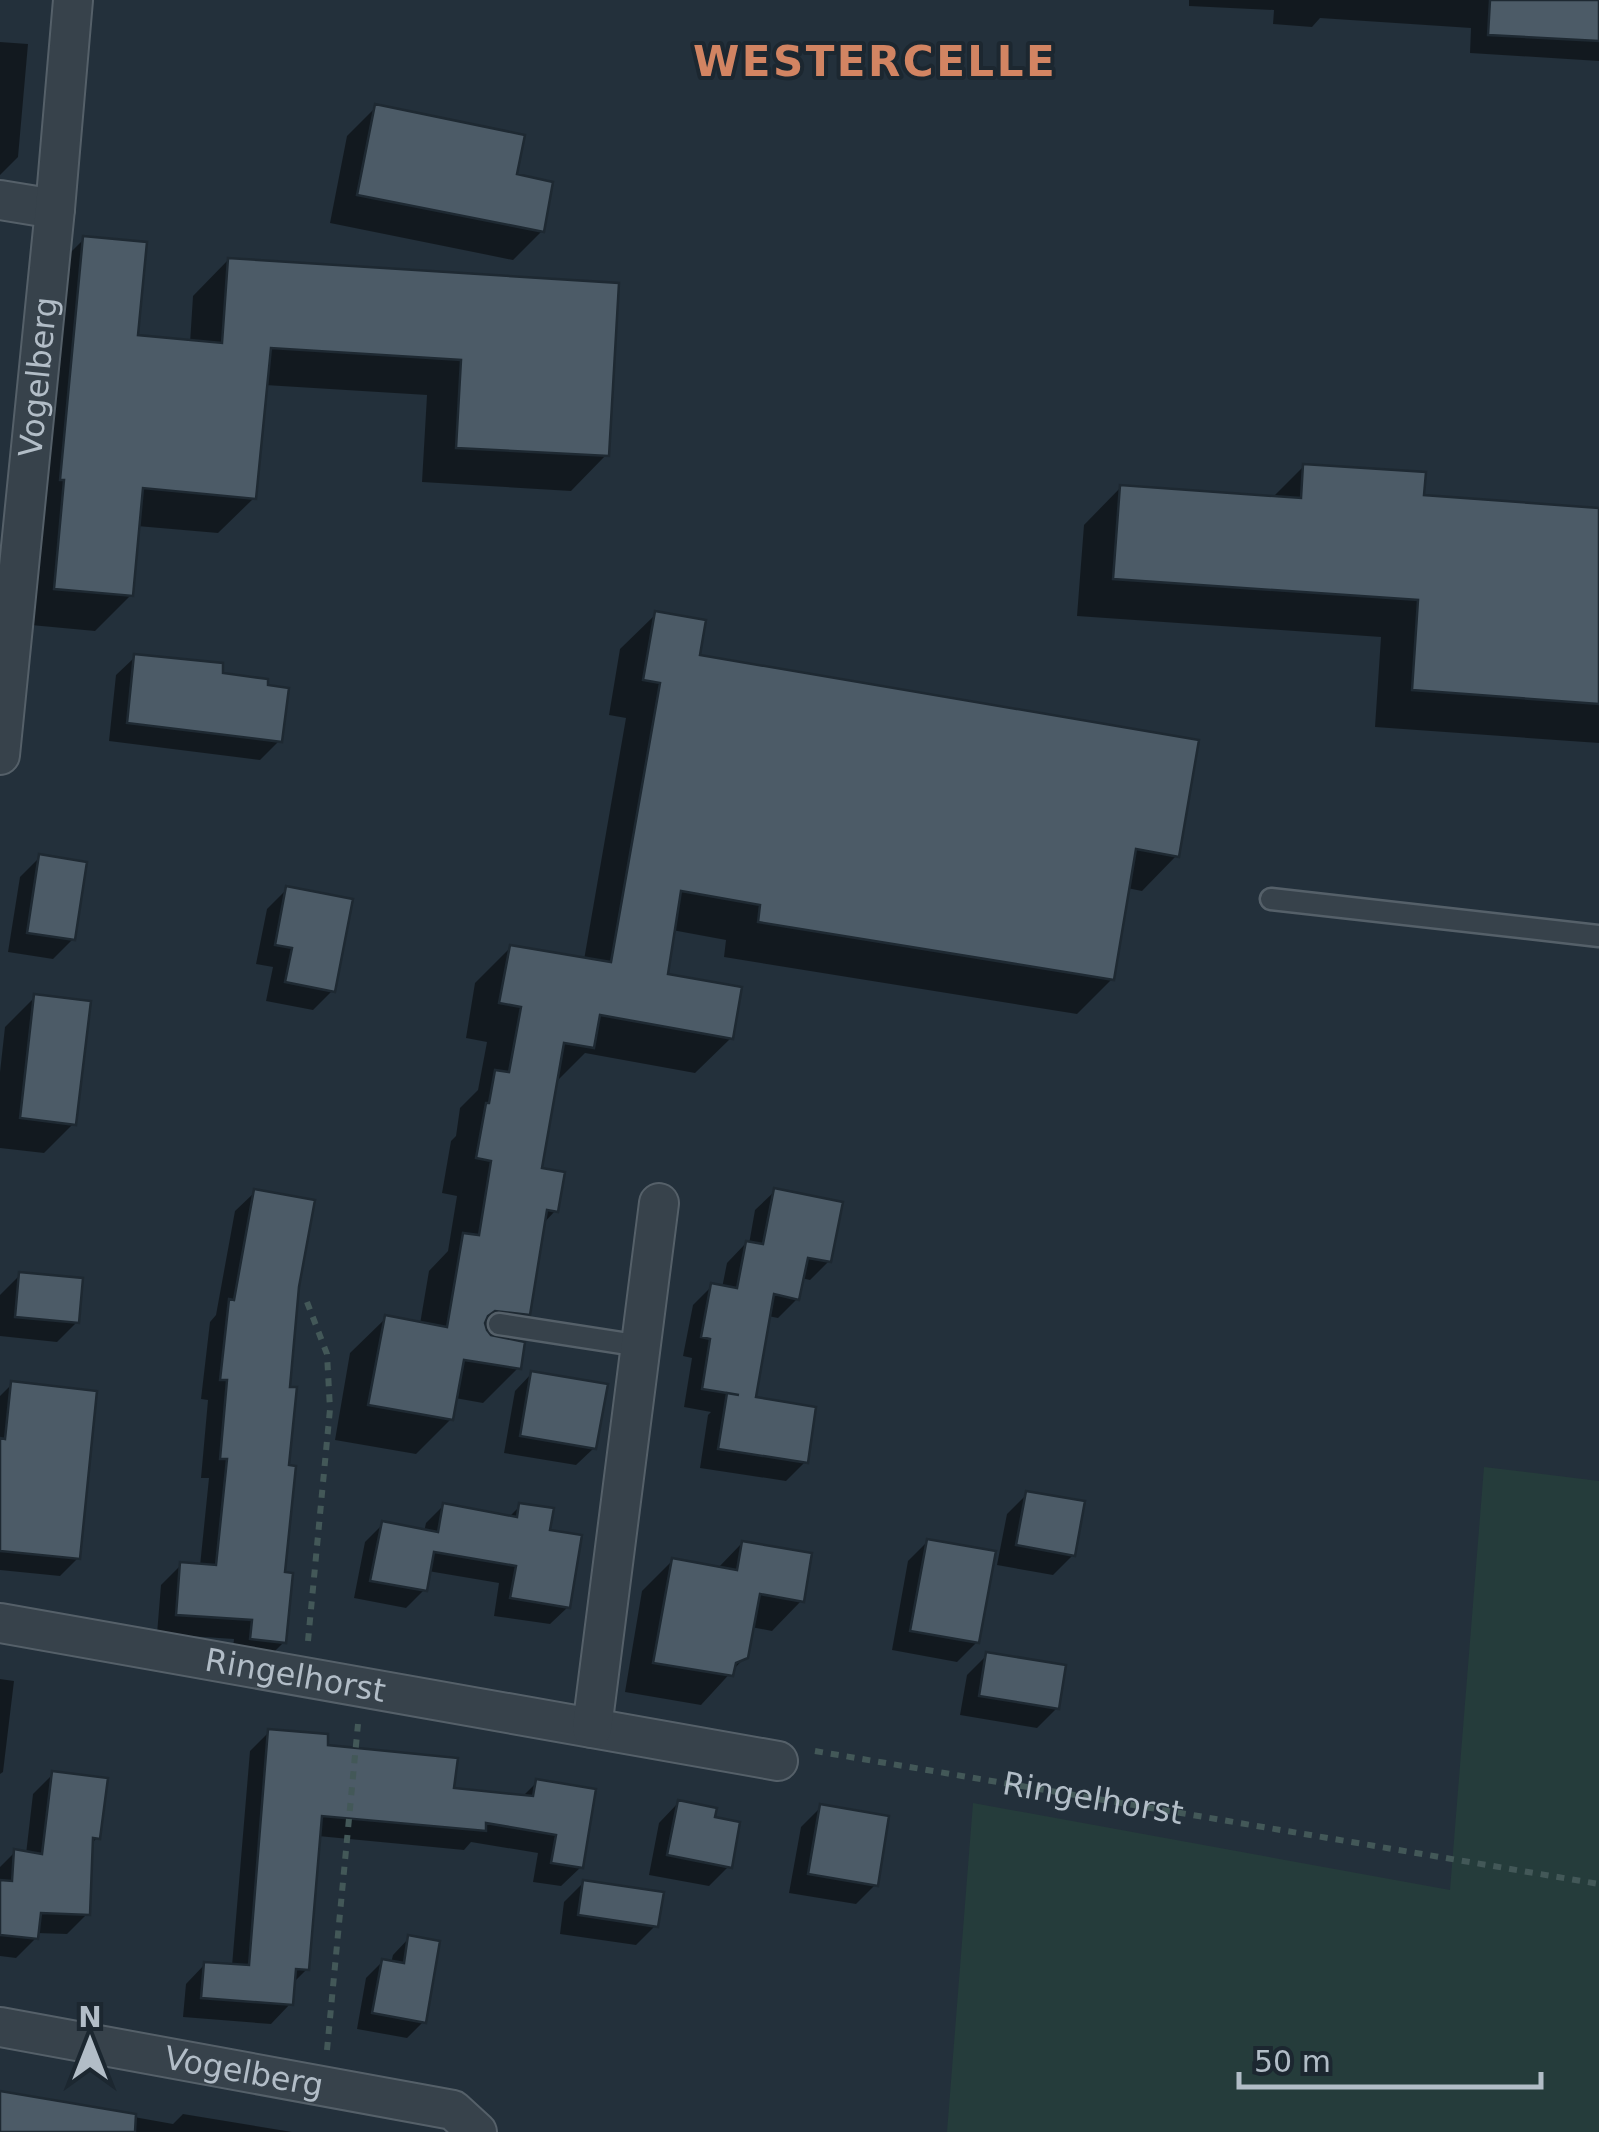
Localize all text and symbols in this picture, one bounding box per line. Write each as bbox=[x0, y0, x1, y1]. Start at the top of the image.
district label: WESTERCELLE bbox=[693, 37, 1057, 86]
street label: Vogelberg bbox=[11, 295, 65, 459]
street label: Ringelhorst bbox=[202, 1641, 389, 1710]
street label: Ringelhorst bbox=[1000, 1764, 1186, 1832]
north arrow bbox=[40, 1992, 140, 2092]
text: N bbox=[78, 2001, 102, 2034]
scale bar bbox=[1239, 2027, 1542, 2089]
street label: Vogelberg bbox=[161, 2039, 326, 2105]
text: 50 m bbox=[1254, 2044, 1331, 2079]

